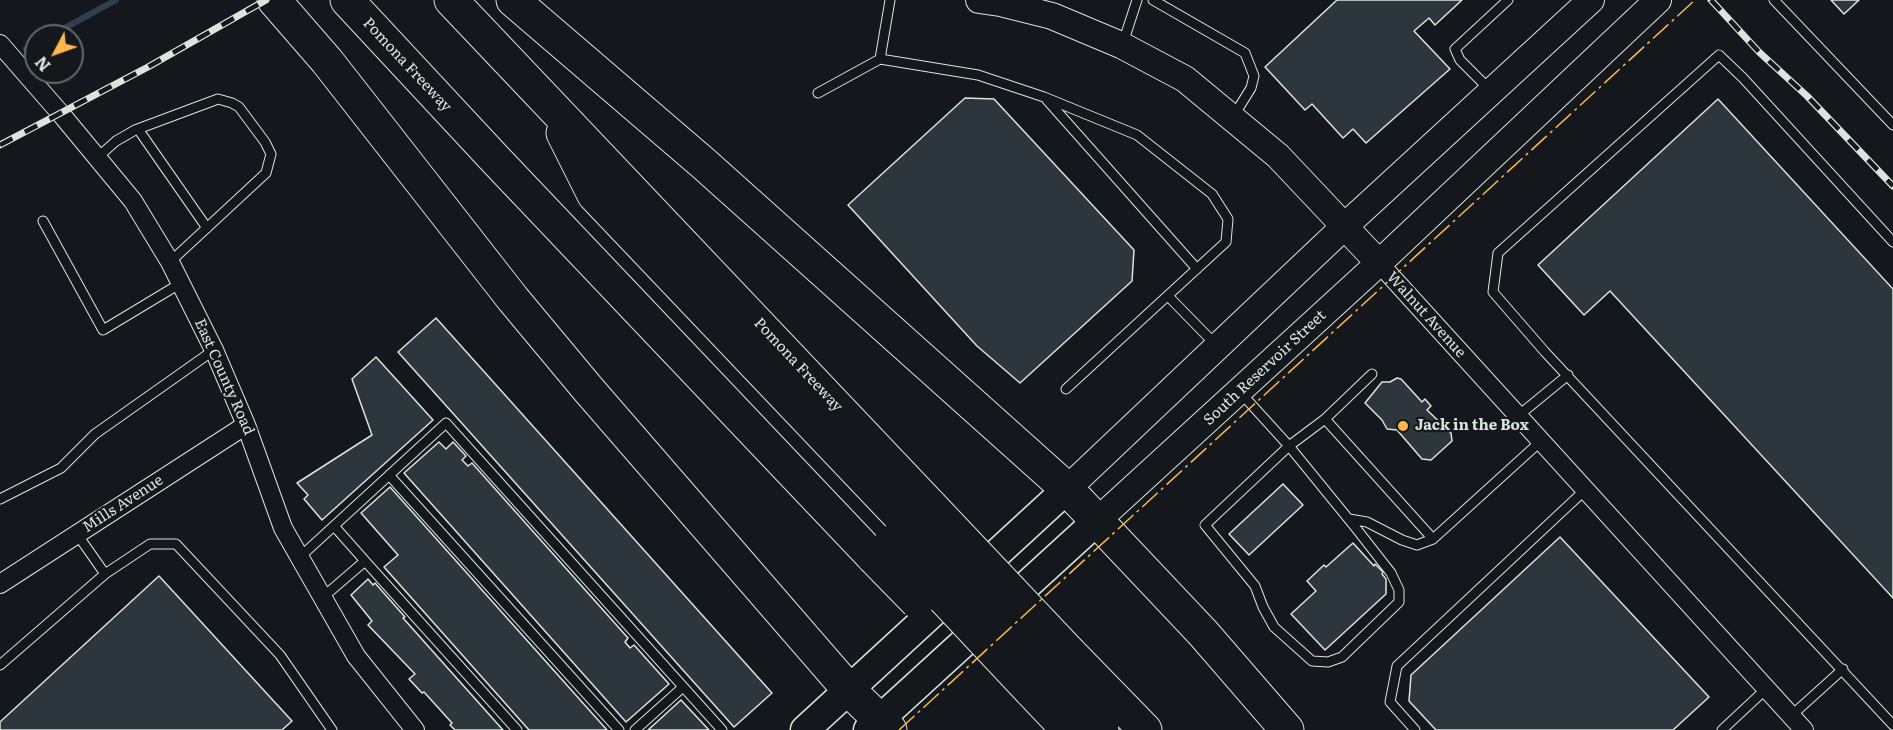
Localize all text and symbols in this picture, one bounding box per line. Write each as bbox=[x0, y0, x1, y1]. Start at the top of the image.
street label: Pomona Freeway bbox=[359, 14, 455, 116]
north arrow bbox=[24, 24, 84, 84]
text: N bbox=[28, 52, 55, 77]
street label: Walnut Avenue bbox=[1383, 268, 1469, 362]
street label: South Reservoir Street bbox=[1200, 307, 1330, 429]
street label: Pomona Freeway bbox=[750, 314, 846, 416]
street label: East County Road bbox=[190, 316, 258, 438]
place label: Jack in the Box bbox=[1415, 417, 1529, 435]
marker: Jack in the Box bbox=[1396, 419, 1410, 433]
street label: Mills Avenue bbox=[79, 471, 167, 537]

